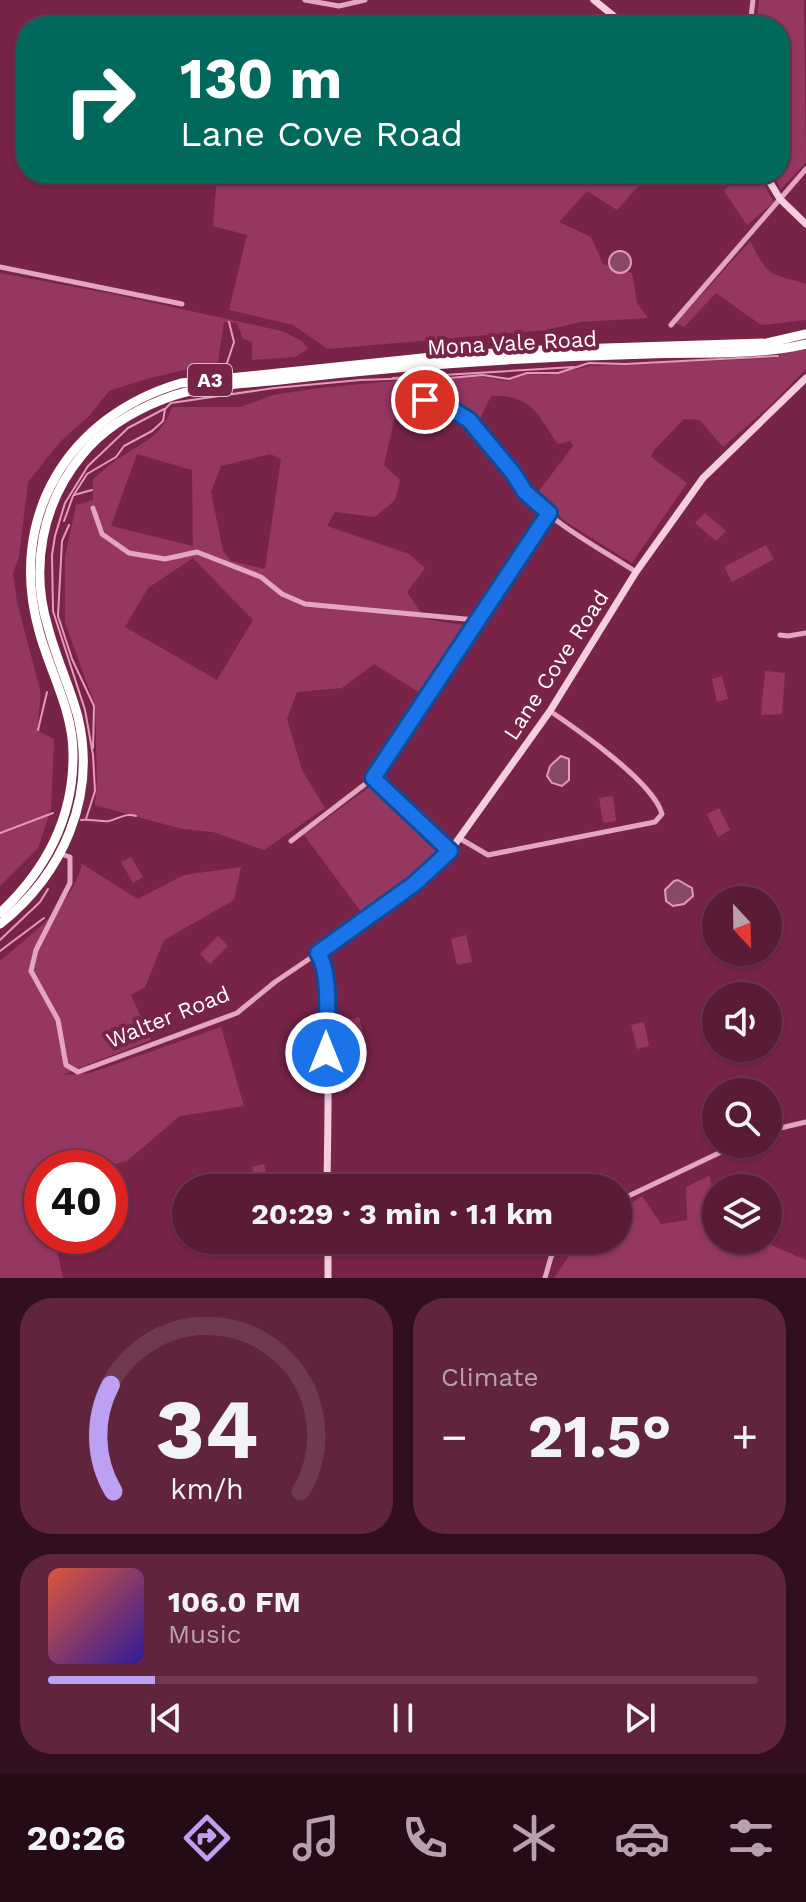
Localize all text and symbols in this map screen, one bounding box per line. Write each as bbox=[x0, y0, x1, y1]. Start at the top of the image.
text: 130 m bbox=[180, 46, 342, 112]
icon: right bbox=[48, 48, 152, 152]
text: Lane Cove Road bbox=[180, 113, 463, 155]
street label: Mona Vale Road bbox=[426, 326, 598, 360]
road number: A3 bbox=[188, 364, 232, 396]
pin bbox=[391, 366, 459, 434]
icon: arrive bbox=[403, 378, 447, 422]
street label: Lane Cove Road bbox=[498, 586, 614, 744]
north arrow bbox=[702, 886, 782, 966]
map controls bbox=[702, 886, 782, 1254]
street label: Walter Road bbox=[103, 981, 233, 1053]
button: sound bbox=[702, 982, 782, 1062]
position arrow bbox=[284, 1011, 368, 1095]
button: search bbox=[702, 1078, 782, 1158]
speed limit sign: 40 bbox=[24, 1150, 128, 1254]
button: layers bbox=[702, 1174, 782, 1254]
text: 20:29 · 3 min · 1.1 km bbox=[251, 1196, 553, 1231]
text: Climate bbox=[441, 1362, 539, 1392]
text: 34 bbox=[155, 1381, 258, 1478]
text: 21.5° bbox=[528, 1401, 671, 1472]
text: − bbox=[441, 1411, 468, 1463]
text: + bbox=[731, 1411, 758, 1463]
text: km/h bbox=[170, 1472, 243, 1506]
text: 106.0 FM bbox=[168, 1584, 301, 1619]
text: Music bbox=[168, 1619, 241, 1649]
icon: previous bbox=[144, 1696, 188, 1740]
icon: pause bbox=[381, 1696, 425, 1740]
icon: next bbox=[618, 1696, 662, 1740]
icon: directions bbox=[179, 1810, 235, 1866]
icon: music bbox=[288, 1810, 344, 1866]
icon: phone bbox=[397, 1810, 453, 1866]
icon: climate bbox=[506, 1810, 562, 1866]
icon: car bbox=[614, 1810, 670, 1866]
icon: filters bbox=[723, 1810, 779, 1866]
text: 20:26 bbox=[26, 1817, 126, 1859]

